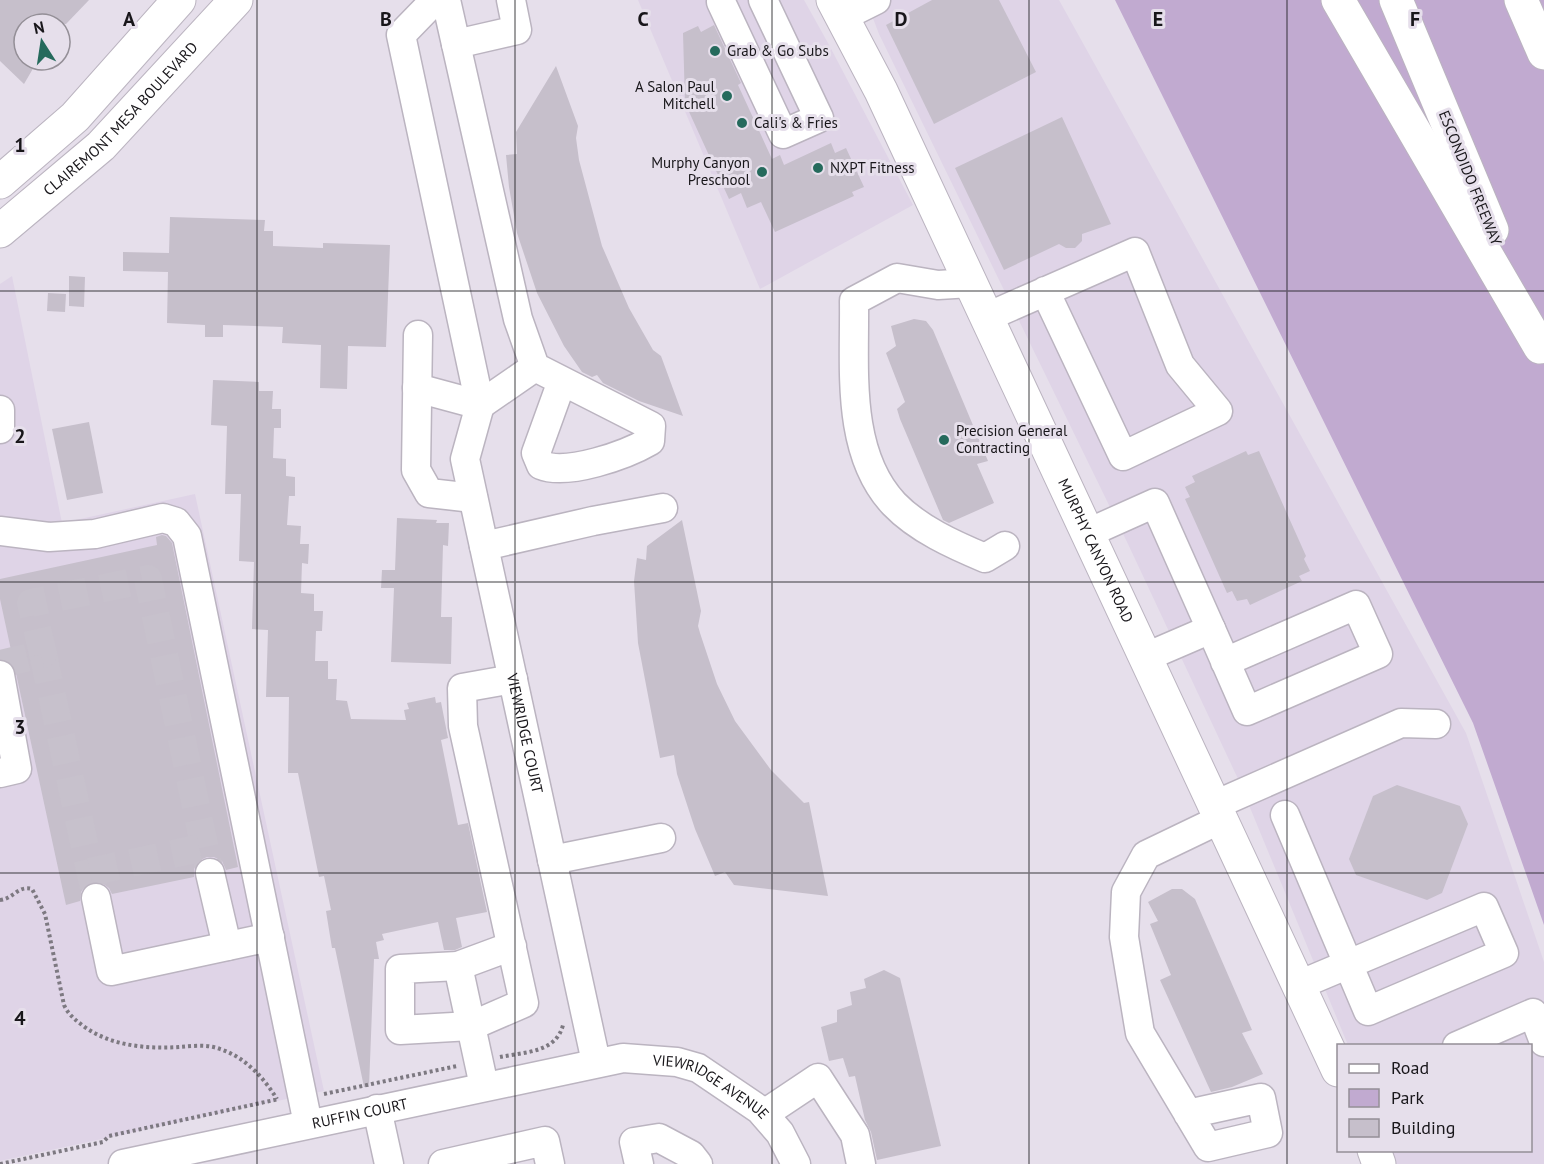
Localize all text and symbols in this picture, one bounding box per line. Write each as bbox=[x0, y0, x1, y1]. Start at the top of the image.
text: A bbox=[123, 6, 136, 32]
text: B bbox=[380, 6, 392, 32]
text: C bbox=[637, 6, 649, 32]
text: D bbox=[895, 6, 908, 32]
text: E bbox=[1153, 6, 1163, 32]
text: F bbox=[1410, 6, 1420, 32]
north arrow bbox=[12, 12, 72, 72]
text: N bbox=[32, 16, 46, 38]
street label: CLAIREMONT MESA BOULEVARD bbox=[39, 38, 202, 199]
place label: Grab & Go Subs bbox=[727, 41, 829, 60]
marker: Grab & Go Subs bbox=[708, 44, 722, 58]
place label: A Salon Paul Mitchell bbox=[635, 77, 716, 113]
marker: A Salon Paul Mitchell bbox=[720, 89, 734, 103]
street label: ESCONDIDO FREEWAY bbox=[1435, 108, 1506, 249]
place label: Cali's & Fries bbox=[754, 113, 838, 132]
marker: Cali's & Fries bbox=[735, 116, 749, 130]
text: 1 bbox=[14, 132, 26, 158]
place label: Murphy Canyon Preschool bbox=[651, 153, 751, 189]
place label: NXPT Fitness bbox=[830, 158, 915, 177]
marker: NXPT Fitness bbox=[811, 161, 825, 175]
marker: Murphy Canyon Preschool bbox=[755, 165, 769, 179]
place label: Precision General Contracting bbox=[956, 421, 1068, 457]
text: 2 bbox=[14, 423, 26, 449]
marker: Precision General Contracting bbox=[937, 433, 951, 447]
street label: MURPHY CANYON ROAD bbox=[1054, 475, 1138, 625]
street label: VIEWRIDGE COURT bbox=[503, 671, 548, 796]
text: 3 bbox=[14, 714, 26, 740]
text: 4 bbox=[14, 1005, 26, 1031]
legend bbox=[1337, 1044, 1532, 1152]
street label: VIEWRIDGE AVENUE bbox=[651, 1050, 773, 1123]
text: Road bbox=[1391, 1056, 1429, 1079]
text: Park bbox=[1391, 1086, 1424, 1109]
street label: RUFFIN COURT bbox=[310, 1094, 410, 1133]
text: Building bbox=[1391, 1116, 1455, 1139]

